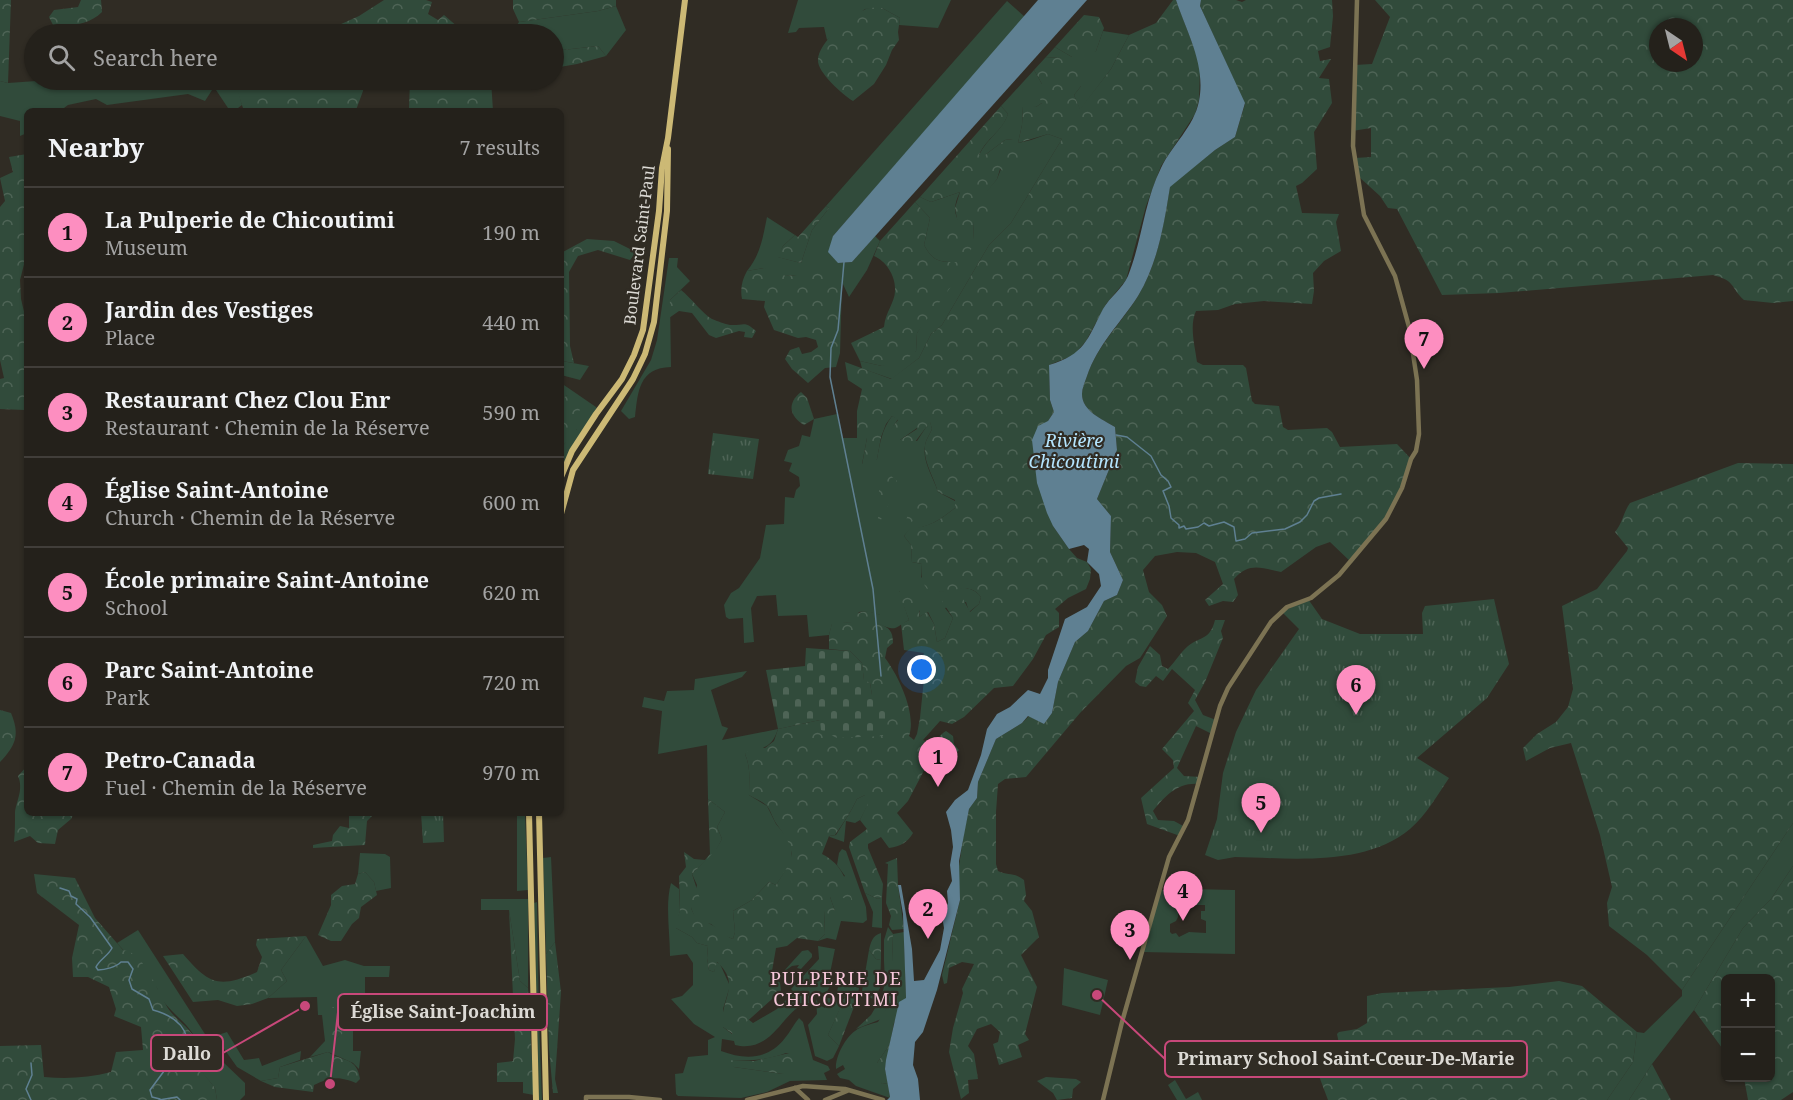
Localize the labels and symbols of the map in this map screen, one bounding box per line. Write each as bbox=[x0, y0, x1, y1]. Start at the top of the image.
north arrow bbox=[1649, 18, 1703, 72]
street label: Boulevard Saint-Paul bbox=[618, 164, 660, 326]
pin: 7 bbox=[1404, 320, 1444, 369]
water label: Rivière Chicoutimi bbox=[1028, 428, 1120, 473]
your location bbox=[907, 655, 936, 684]
pin: 6 bbox=[1336, 666, 1376, 715]
pin: 1 bbox=[918, 738, 958, 787]
pin: 5 bbox=[1242, 784, 1280, 833]
pin: 4 bbox=[1164, 872, 1202, 921]
pin: 2 bbox=[908, 890, 948, 939]
pin: 3 bbox=[1110, 910, 1150, 960]
district label: PULPERIE DE CHICOUTIMI bbox=[770, 966, 902, 1011]
callout: Église Saint-Joachim bbox=[338, 994, 547, 1030]
text: Église Saint-Joachim bbox=[350, 999, 536, 1023]
callout: Dallo bbox=[151, 1035, 223, 1071]
text: Dallo bbox=[163, 1041, 211, 1065]
callout: Primary School Saint-Cœur-De-Marie bbox=[1165, 1041, 1527, 1077]
text: Primary School Saint-Cœur-De-Marie bbox=[1177, 1046, 1515, 1070]

